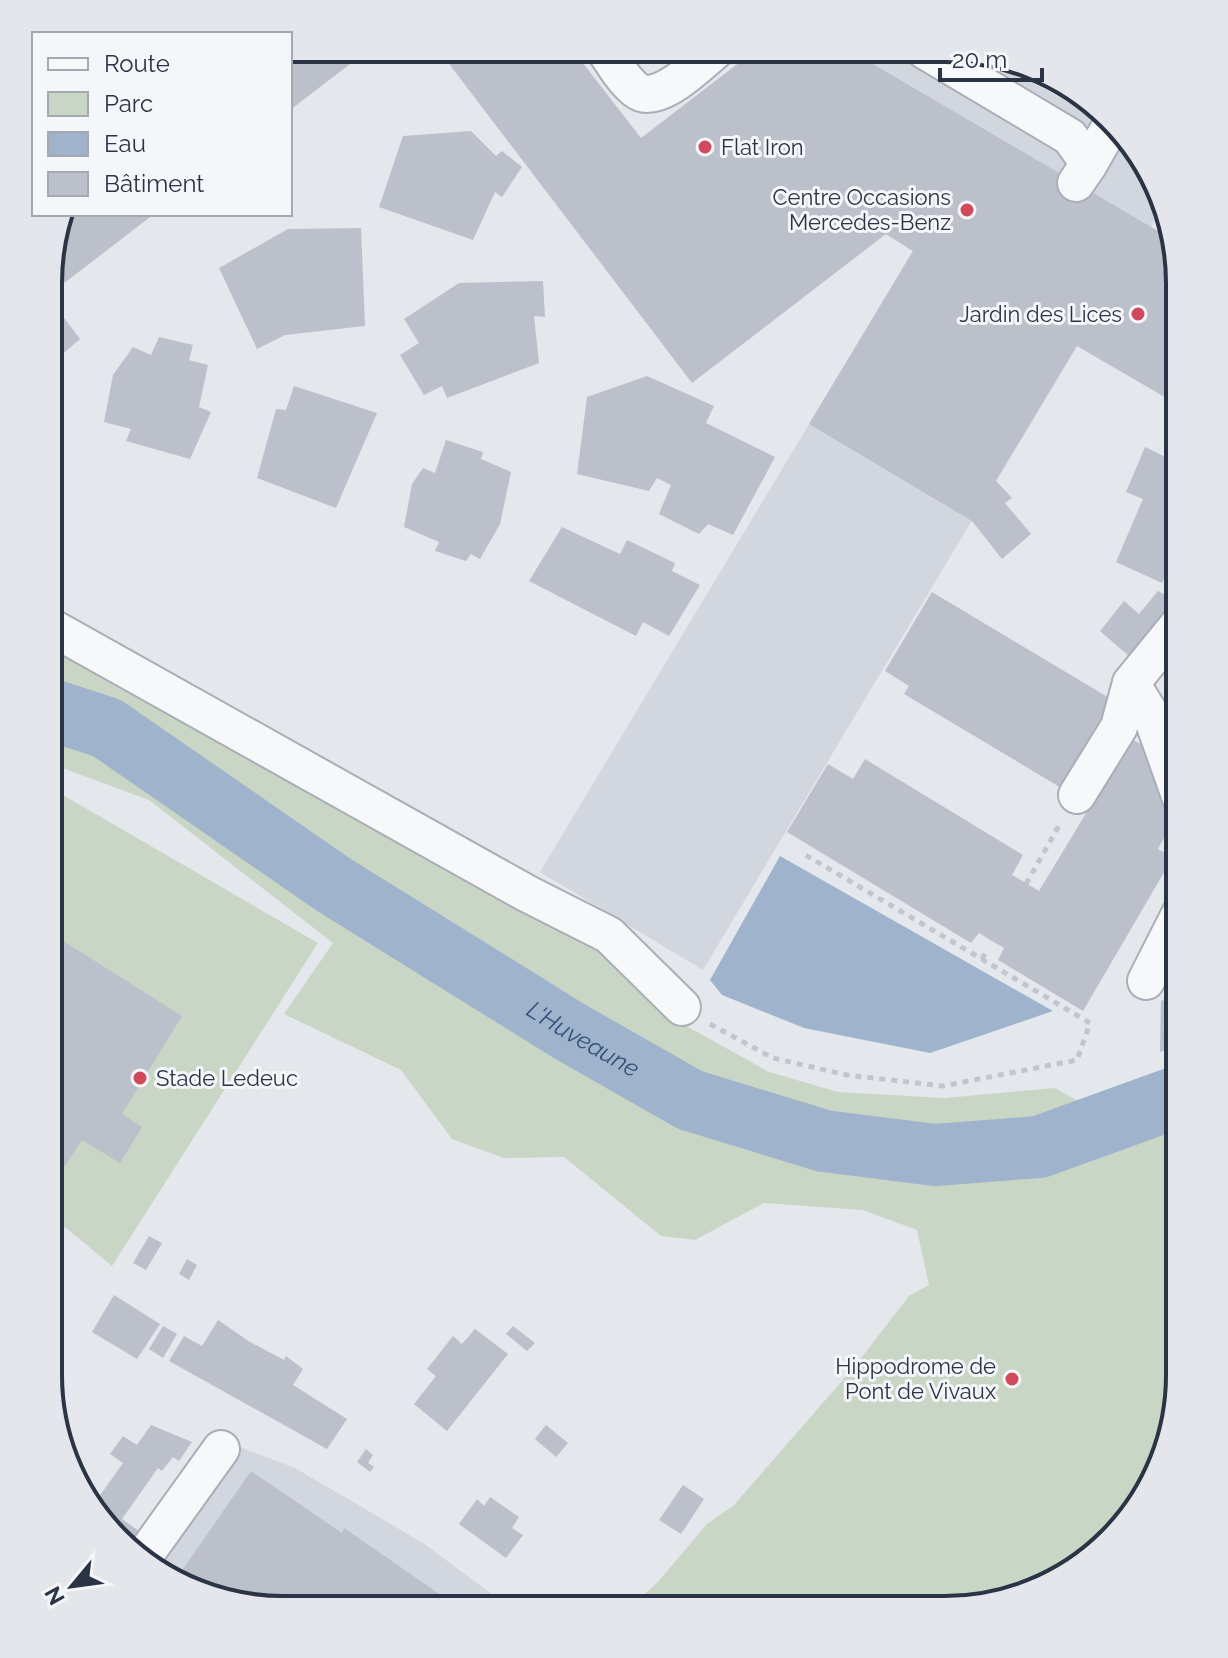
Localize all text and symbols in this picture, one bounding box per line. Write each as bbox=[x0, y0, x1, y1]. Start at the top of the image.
legend bbox=[32, 32, 292, 216]
scale bar bbox=[940, 32, 1042, 82]
text: 20 m bbox=[952, 45, 1007, 74]
text: Route bbox=[104, 49, 170, 78]
text: Parc bbox=[104, 89, 153, 118]
text: Eau bbox=[104, 129, 146, 158]
place label: Flat Iron bbox=[721, 134, 804, 160]
marker: Flat Iron bbox=[696, 138, 714, 156]
text: Bâtiment bbox=[104, 169, 204, 198]
place label: Centre Occasions Mercedes-Benz bbox=[772, 184, 951, 235]
marker: Centre Occasions Mercedes-Benz bbox=[958, 201, 976, 219]
place label: Jardin des Lices bbox=[959, 301, 1122, 327]
marker: Jardin des Lices bbox=[1129, 305, 1147, 323]
water label: L'Huveaune bbox=[522, 994, 645, 1083]
place label: Stade Ledeuc bbox=[156, 1065, 298, 1091]
marker: Stade Ledeuc bbox=[131, 1069, 149, 1087]
place label: Hippodrome de Pont de Vivaux bbox=[835, 1353, 996, 1404]
marker: Hippodrome de Pont de Vivaux bbox=[1003, 1370, 1021, 1388]
north arrow bbox=[32, 1546, 112, 1626]
text: N bbox=[39, 1582, 70, 1609]

